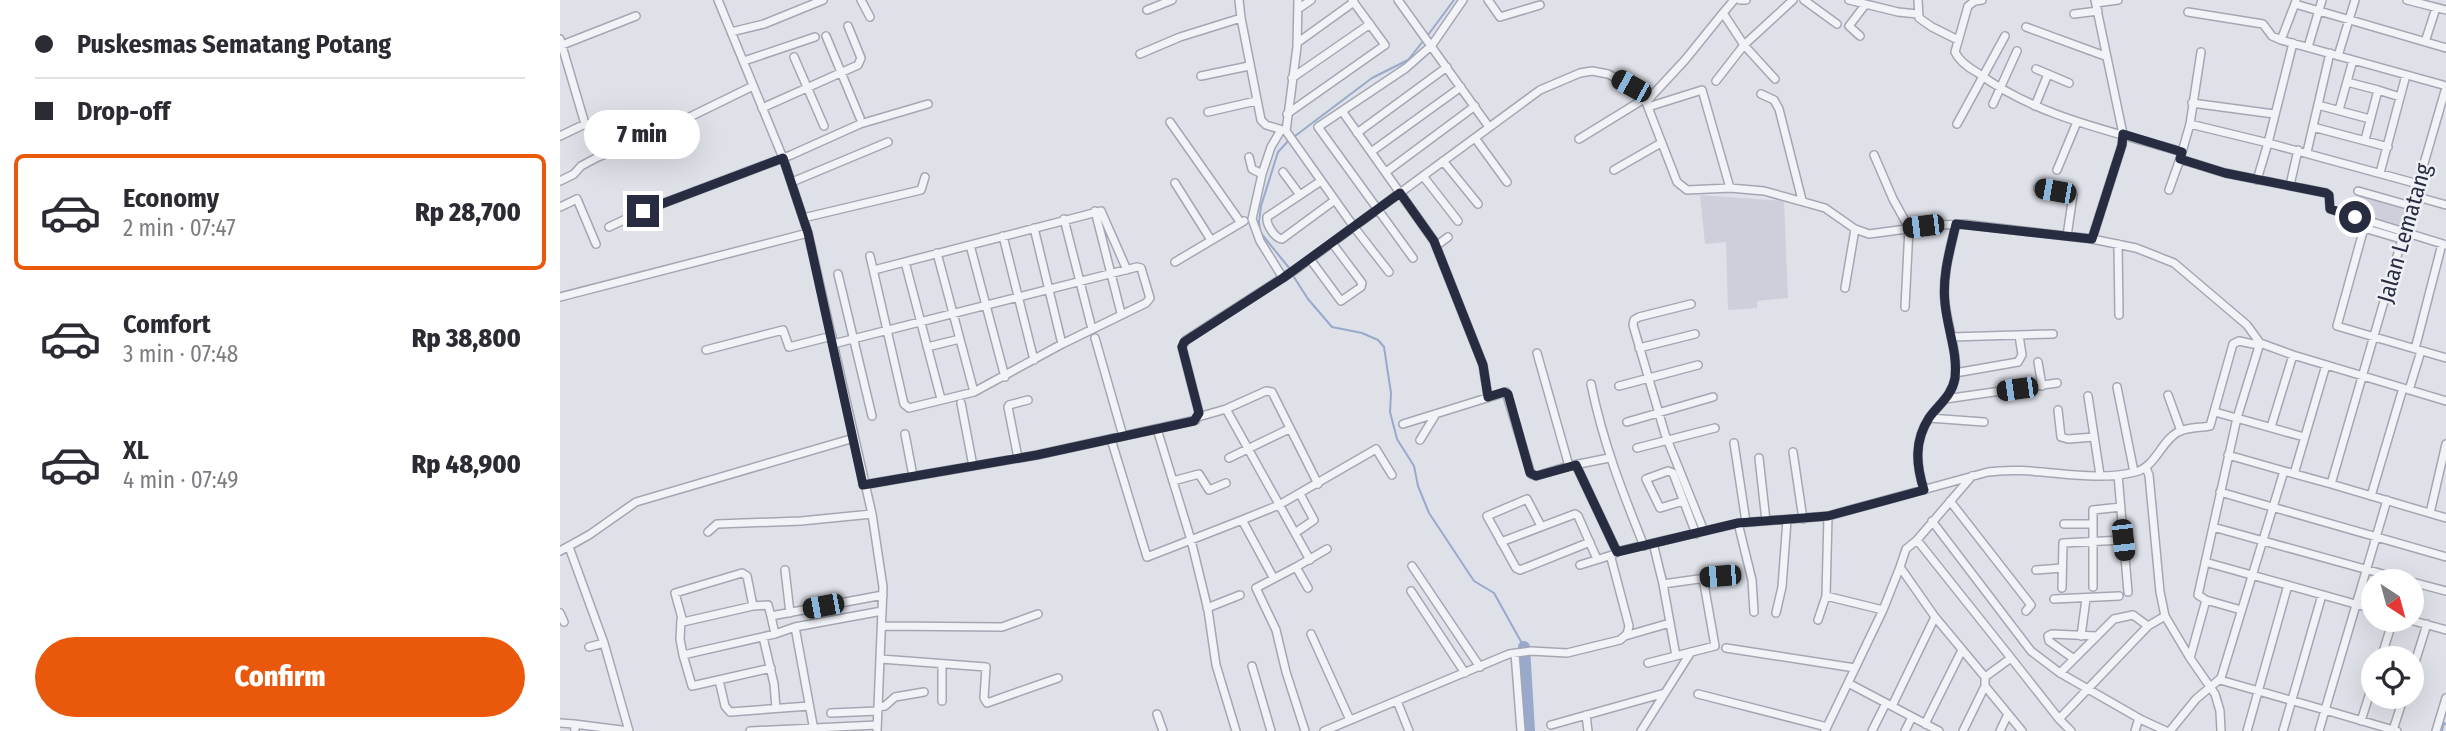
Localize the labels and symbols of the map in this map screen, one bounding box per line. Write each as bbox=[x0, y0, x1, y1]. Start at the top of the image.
car bbox=[1608, 67, 1655, 105]
callout: 7 min bbox=[585, 110, 701, 158]
street label: Jalan Lematang bbox=[2371, 160, 2437, 306]
car bbox=[2033, 177, 2078, 205]
route end bbox=[627, 195, 659, 227]
route start bbox=[2339, 201, 2371, 233]
car bbox=[1901, 213, 1946, 239]
car bbox=[1995, 376, 2040, 402]
car bbox=[2111, 518, 2136, 562]
car bbox=[1699, 564, 1742, 588]
north arrow bbox=[2361, 569, 2424, 632]
car bbox=[801, 592, 846, 620]

